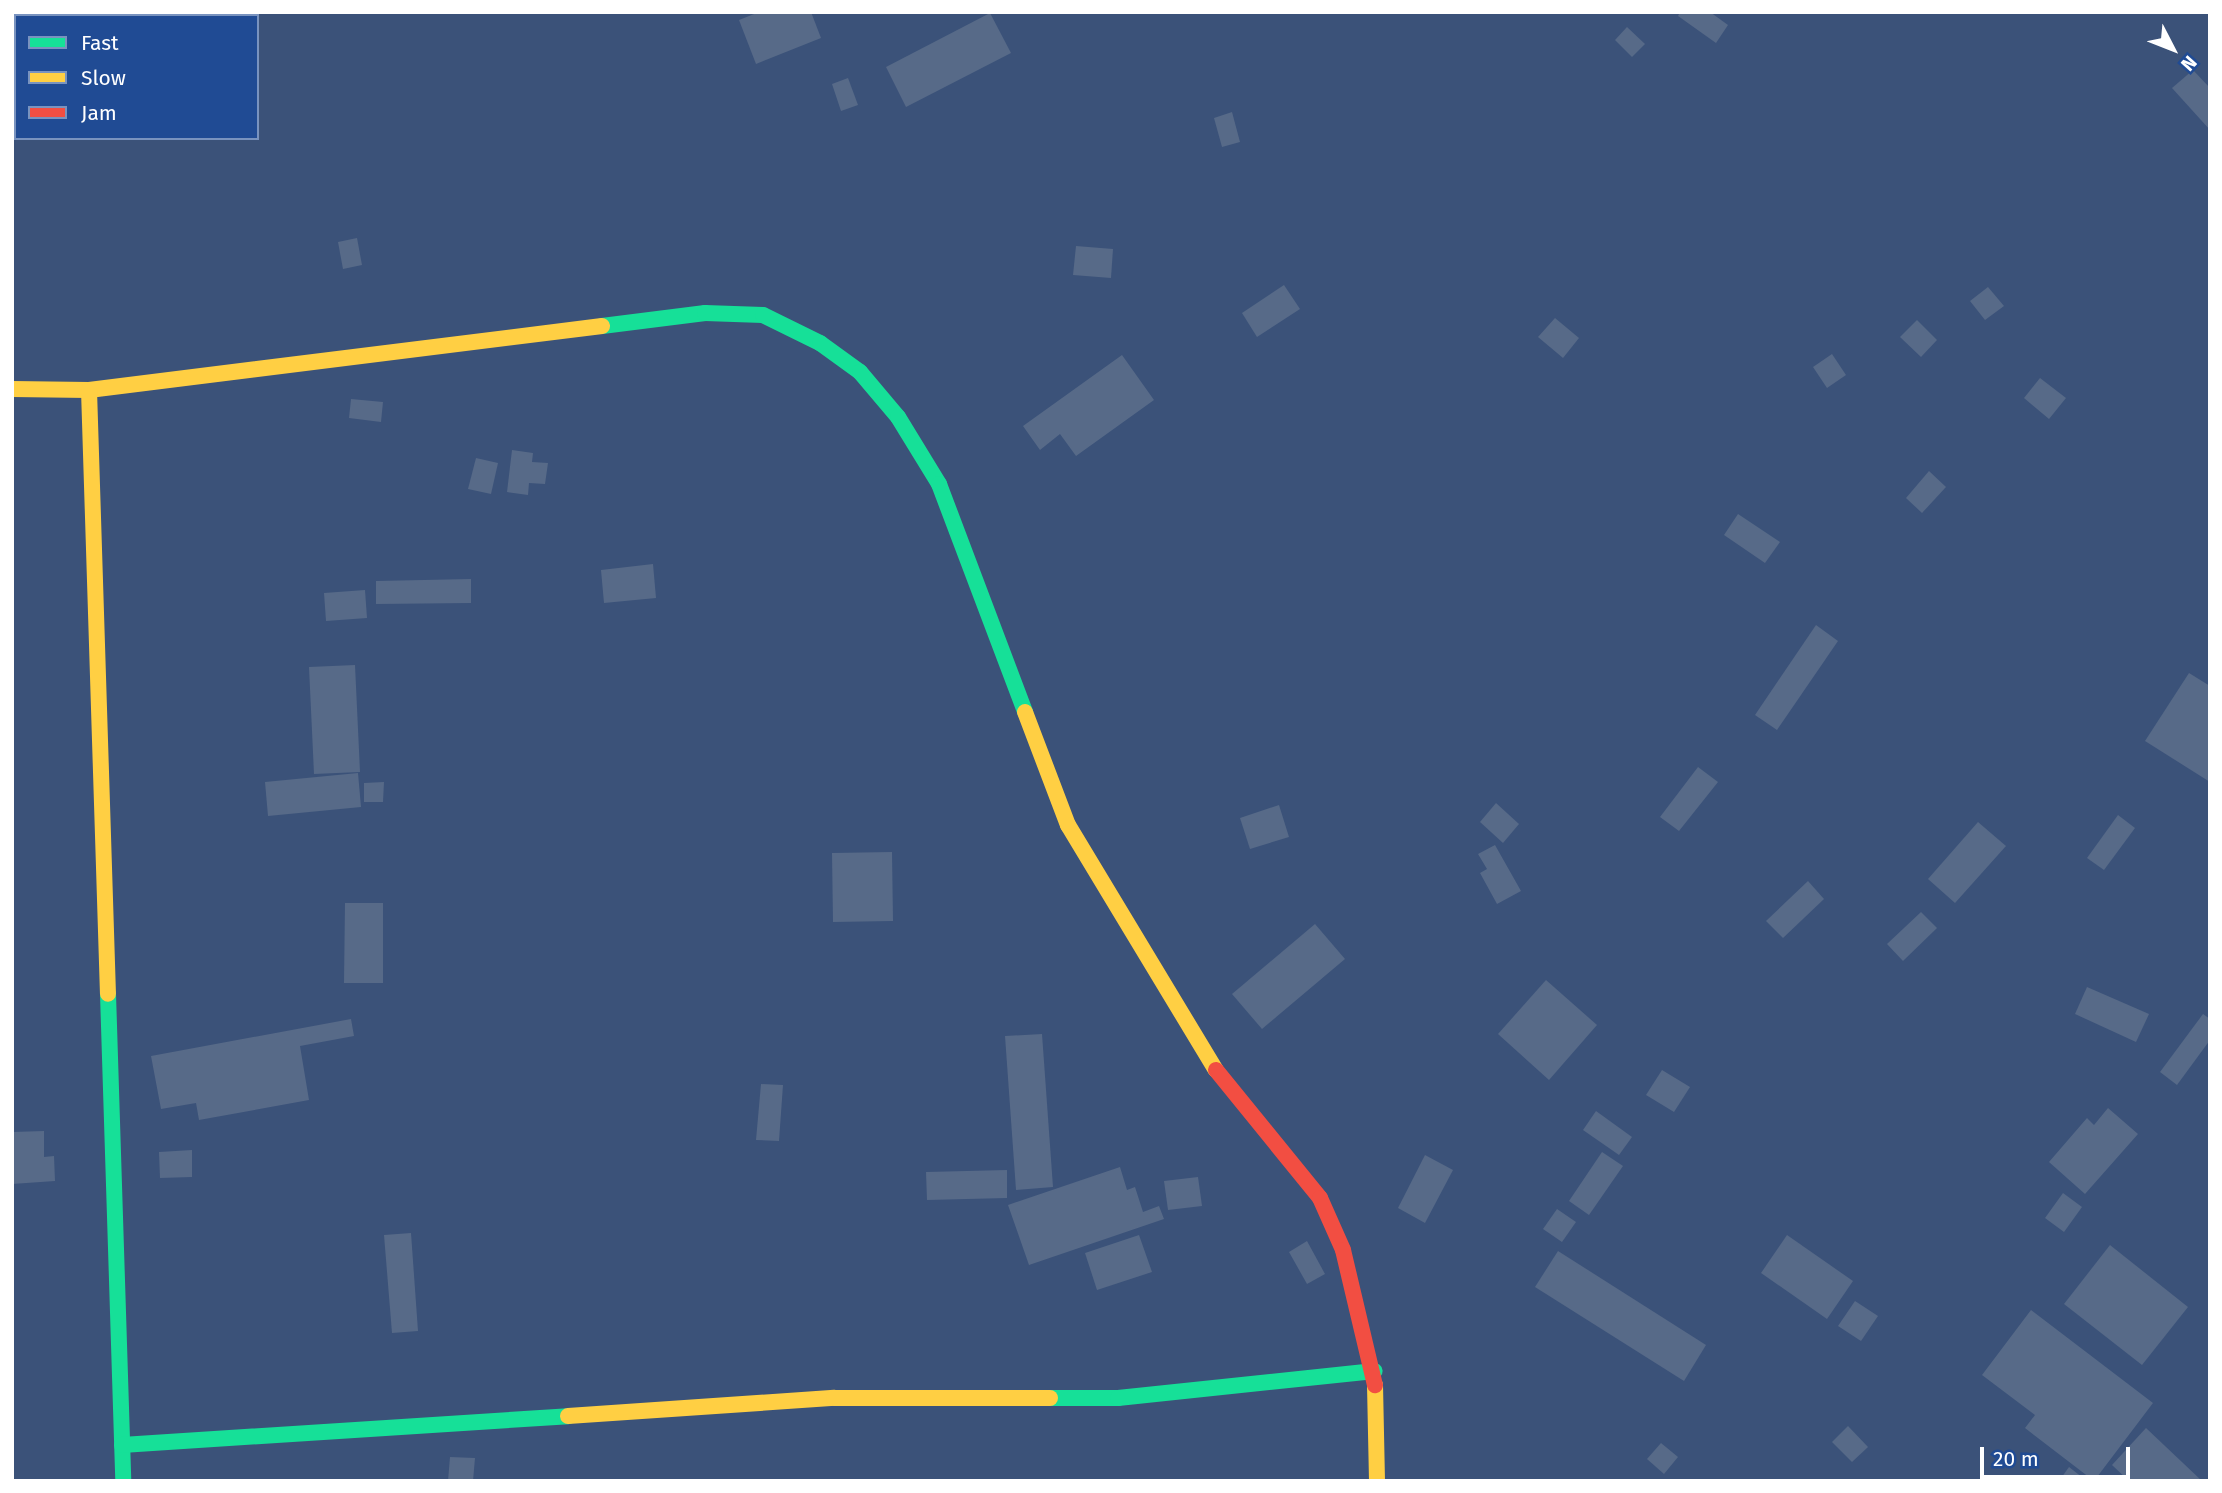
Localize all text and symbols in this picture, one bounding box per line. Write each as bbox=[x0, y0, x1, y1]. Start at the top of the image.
legend bbox=[14, 14, 259, 140]
north arrow bbox=[2138, 14, 2208, 84]
text: Fast bbox=[81, 30, 119, 56]
text: N bbox=[2176, 51, 2202, 76]
text: Slow bbox=[81, 65, 126, 91]
text: Jam bbox=[81, 100, 117, 126]
scale bar bbox=[1984, 1434, 2134, 1478]
text: 20 m bbox=[1993, 1446, 2039, 1472]

